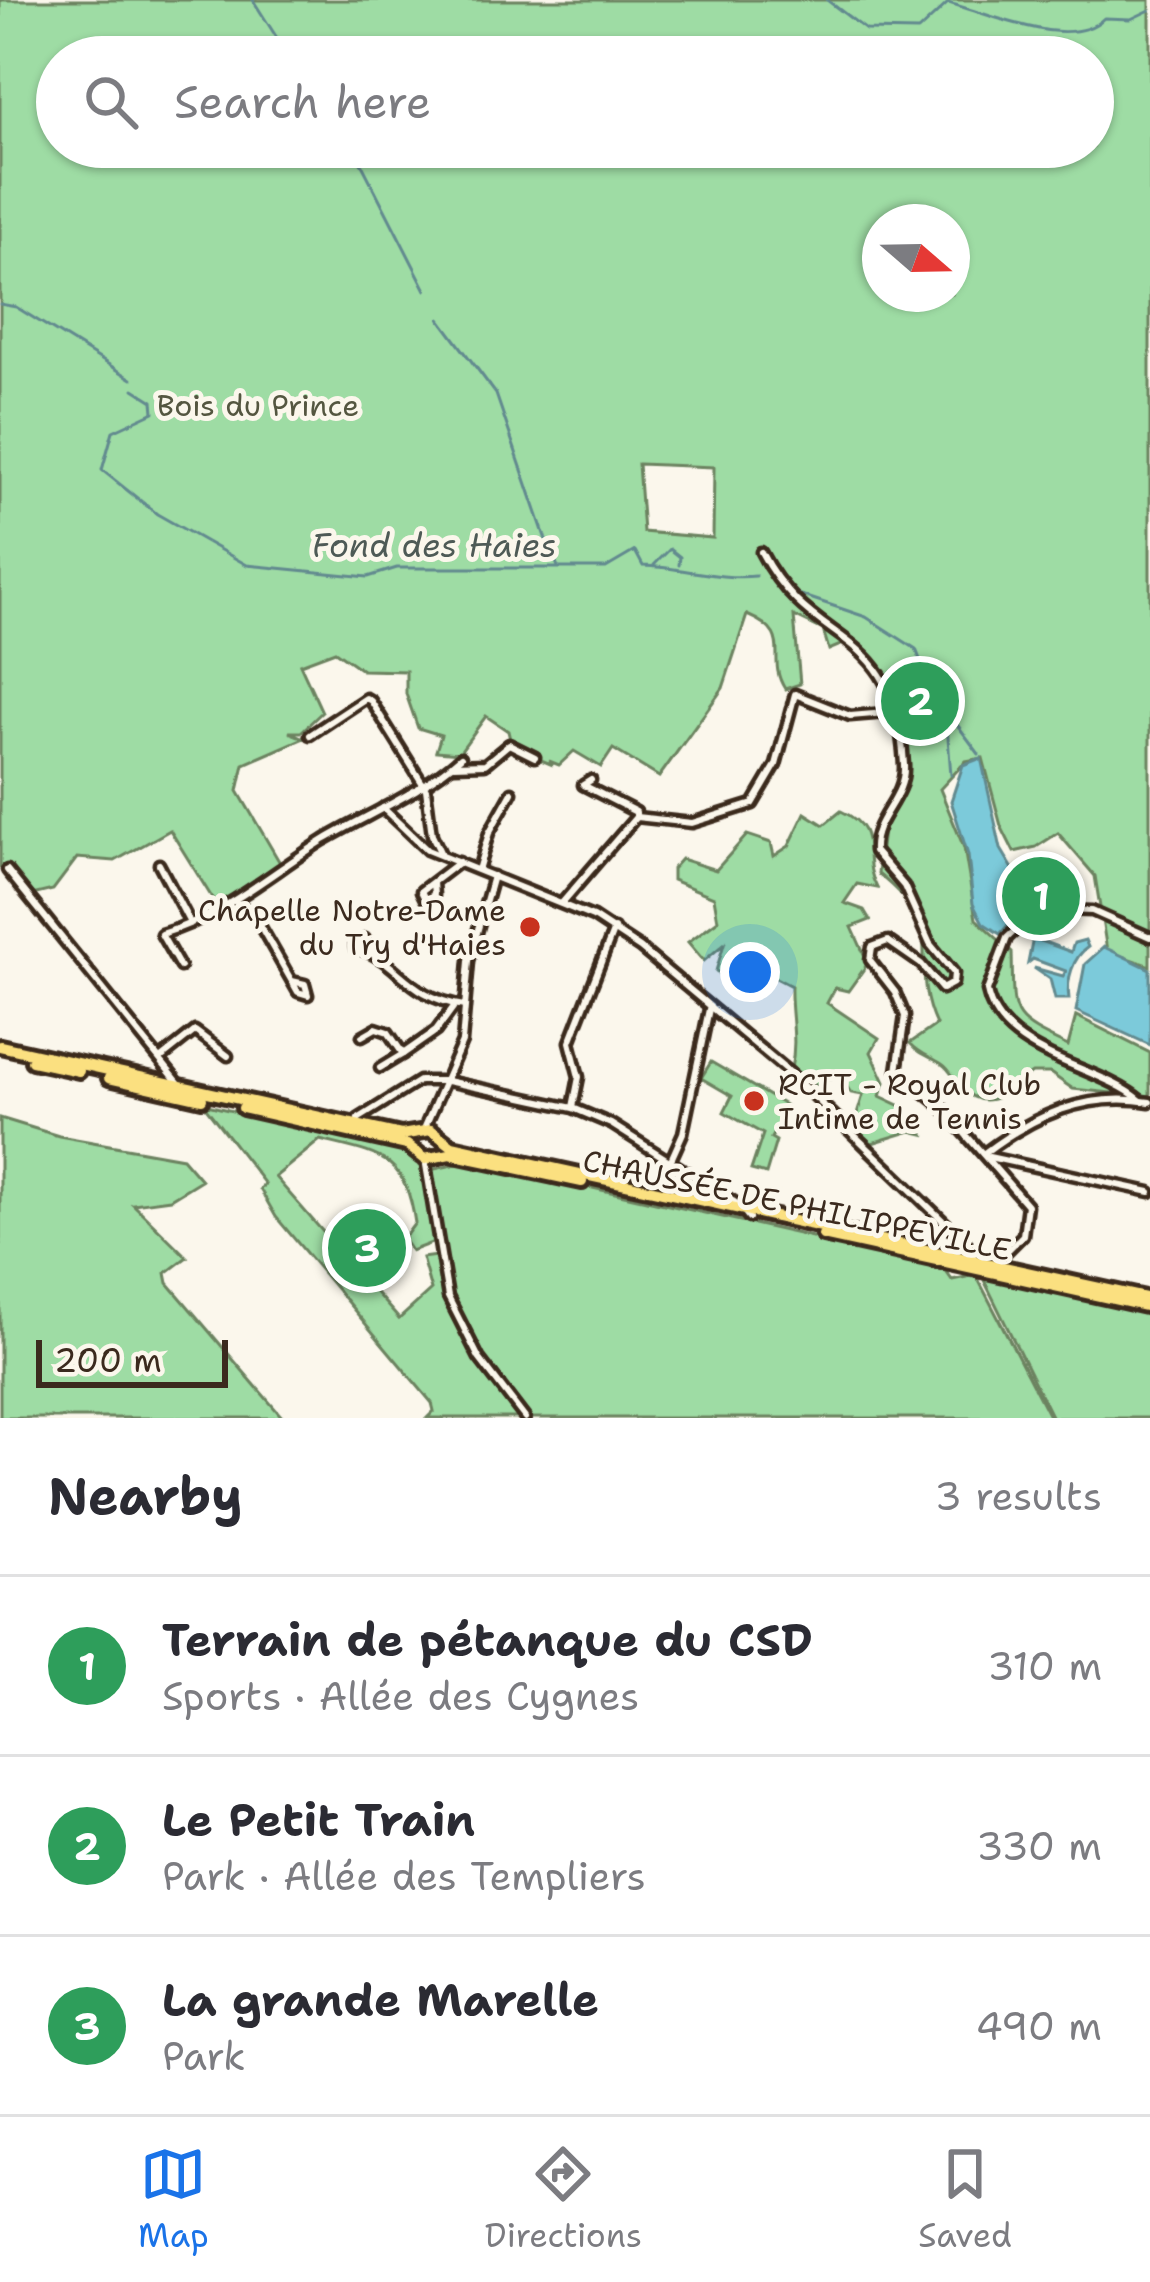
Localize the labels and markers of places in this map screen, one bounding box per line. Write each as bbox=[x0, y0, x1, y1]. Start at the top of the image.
pin: 2 bbox=[881, 656, 959, 746]
pin: 1 bbox=[1002, 851, 1080, 941]
place label: Chapelle Notre-Dame du Try d'Haies bbox=[198, 890, 506, 965]
marker: Chapelle Notre-Dame du Try d'Haies bbox=[517, 914, 543, 940]
place label: RCIT - Royal Club Intime de Tennis bbox=[778, 1064, 1041, 1139]
marker: RCIT - Royal Club Intime de Tennis bbox=[741, 1088, 767, 1114]
pin: 3 bbox=[328, 1203, 406, 1293]

